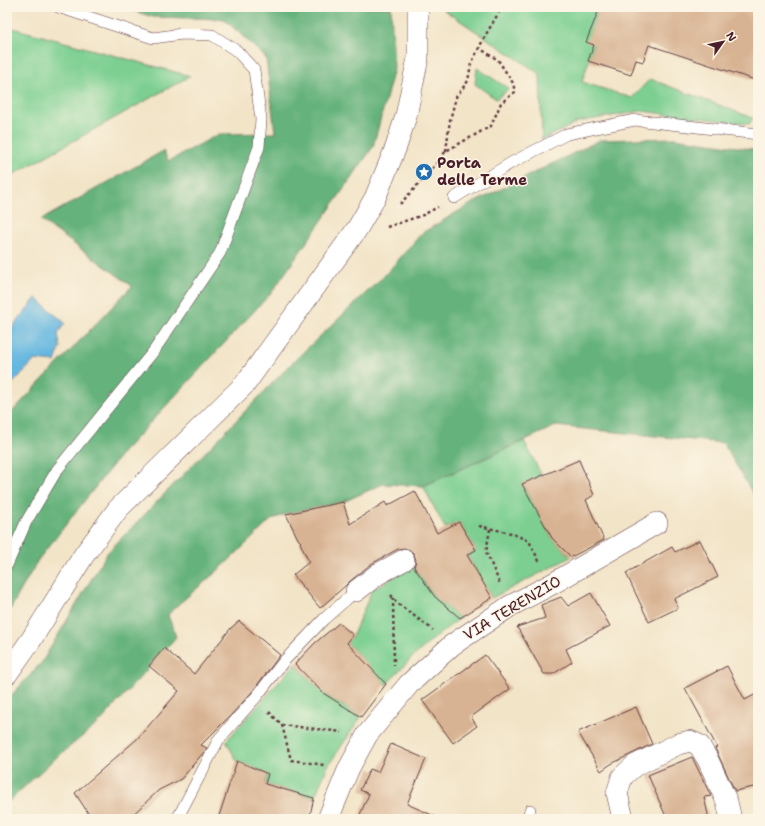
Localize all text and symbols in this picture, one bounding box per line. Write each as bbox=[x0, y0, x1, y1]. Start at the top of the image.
north arrow bbox=[703, 22, 743, 62]
text: N bbox=[722, 29, 740, 45]
place label: Porta delle Terme bbox=[437, 153, 527, 190]
place icon: Porta delle Terme bbox=[414, 162, 434, 182]
street label: VIA TERENZIO bbox=[459, 571, 565, 645]

